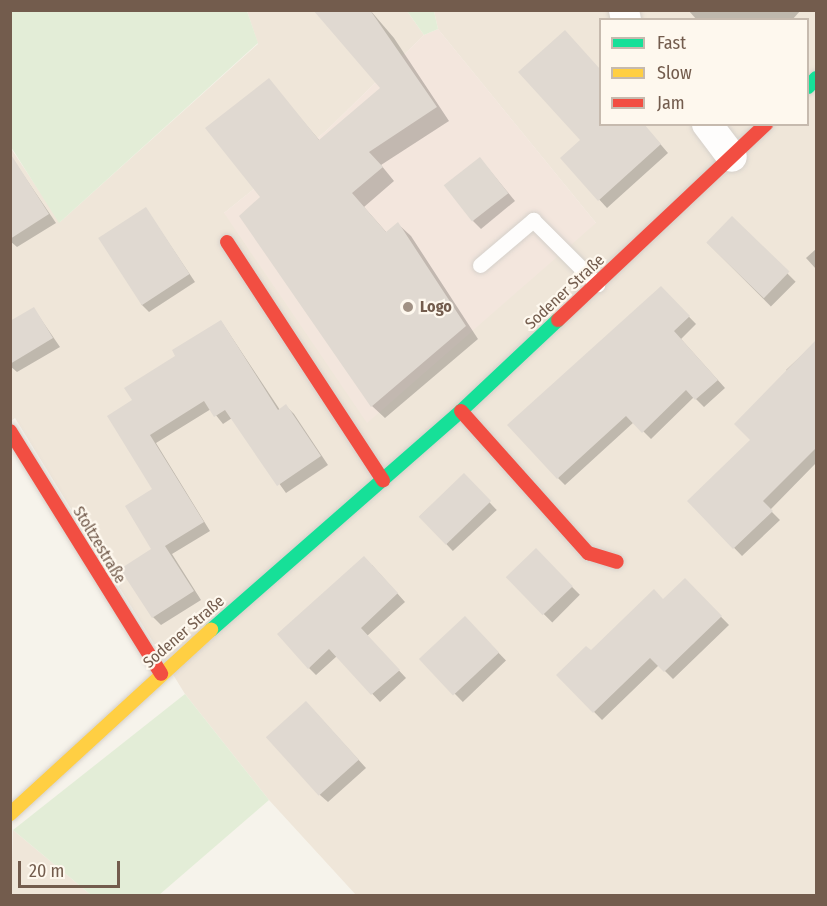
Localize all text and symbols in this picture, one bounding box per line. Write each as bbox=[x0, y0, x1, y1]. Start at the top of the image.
legend bbox=[599, 18, 809, 126]
text: Fast bbox=[657, 32, 686, 54]
text: Slow bbox=[657, 62, 692, 84]
text: Jam bbox=[657, 92, 685, 114]
street label: Sodener Straße bbox=[521, 251, 609, 333]
place label: Logo bbox=[420, 297, 452, 317]
marker: Logo bbox=[401, 300, 415, 314]
street label: Stoltzestraße bbox=[69, 503, 129, 587]
street label: Sodener Straße bbox=[140, 592, 228, 672]
scale bar bbox=[21, 849, 123, 887]
text: 20 m bbox=[29, 860, 64, 882]

